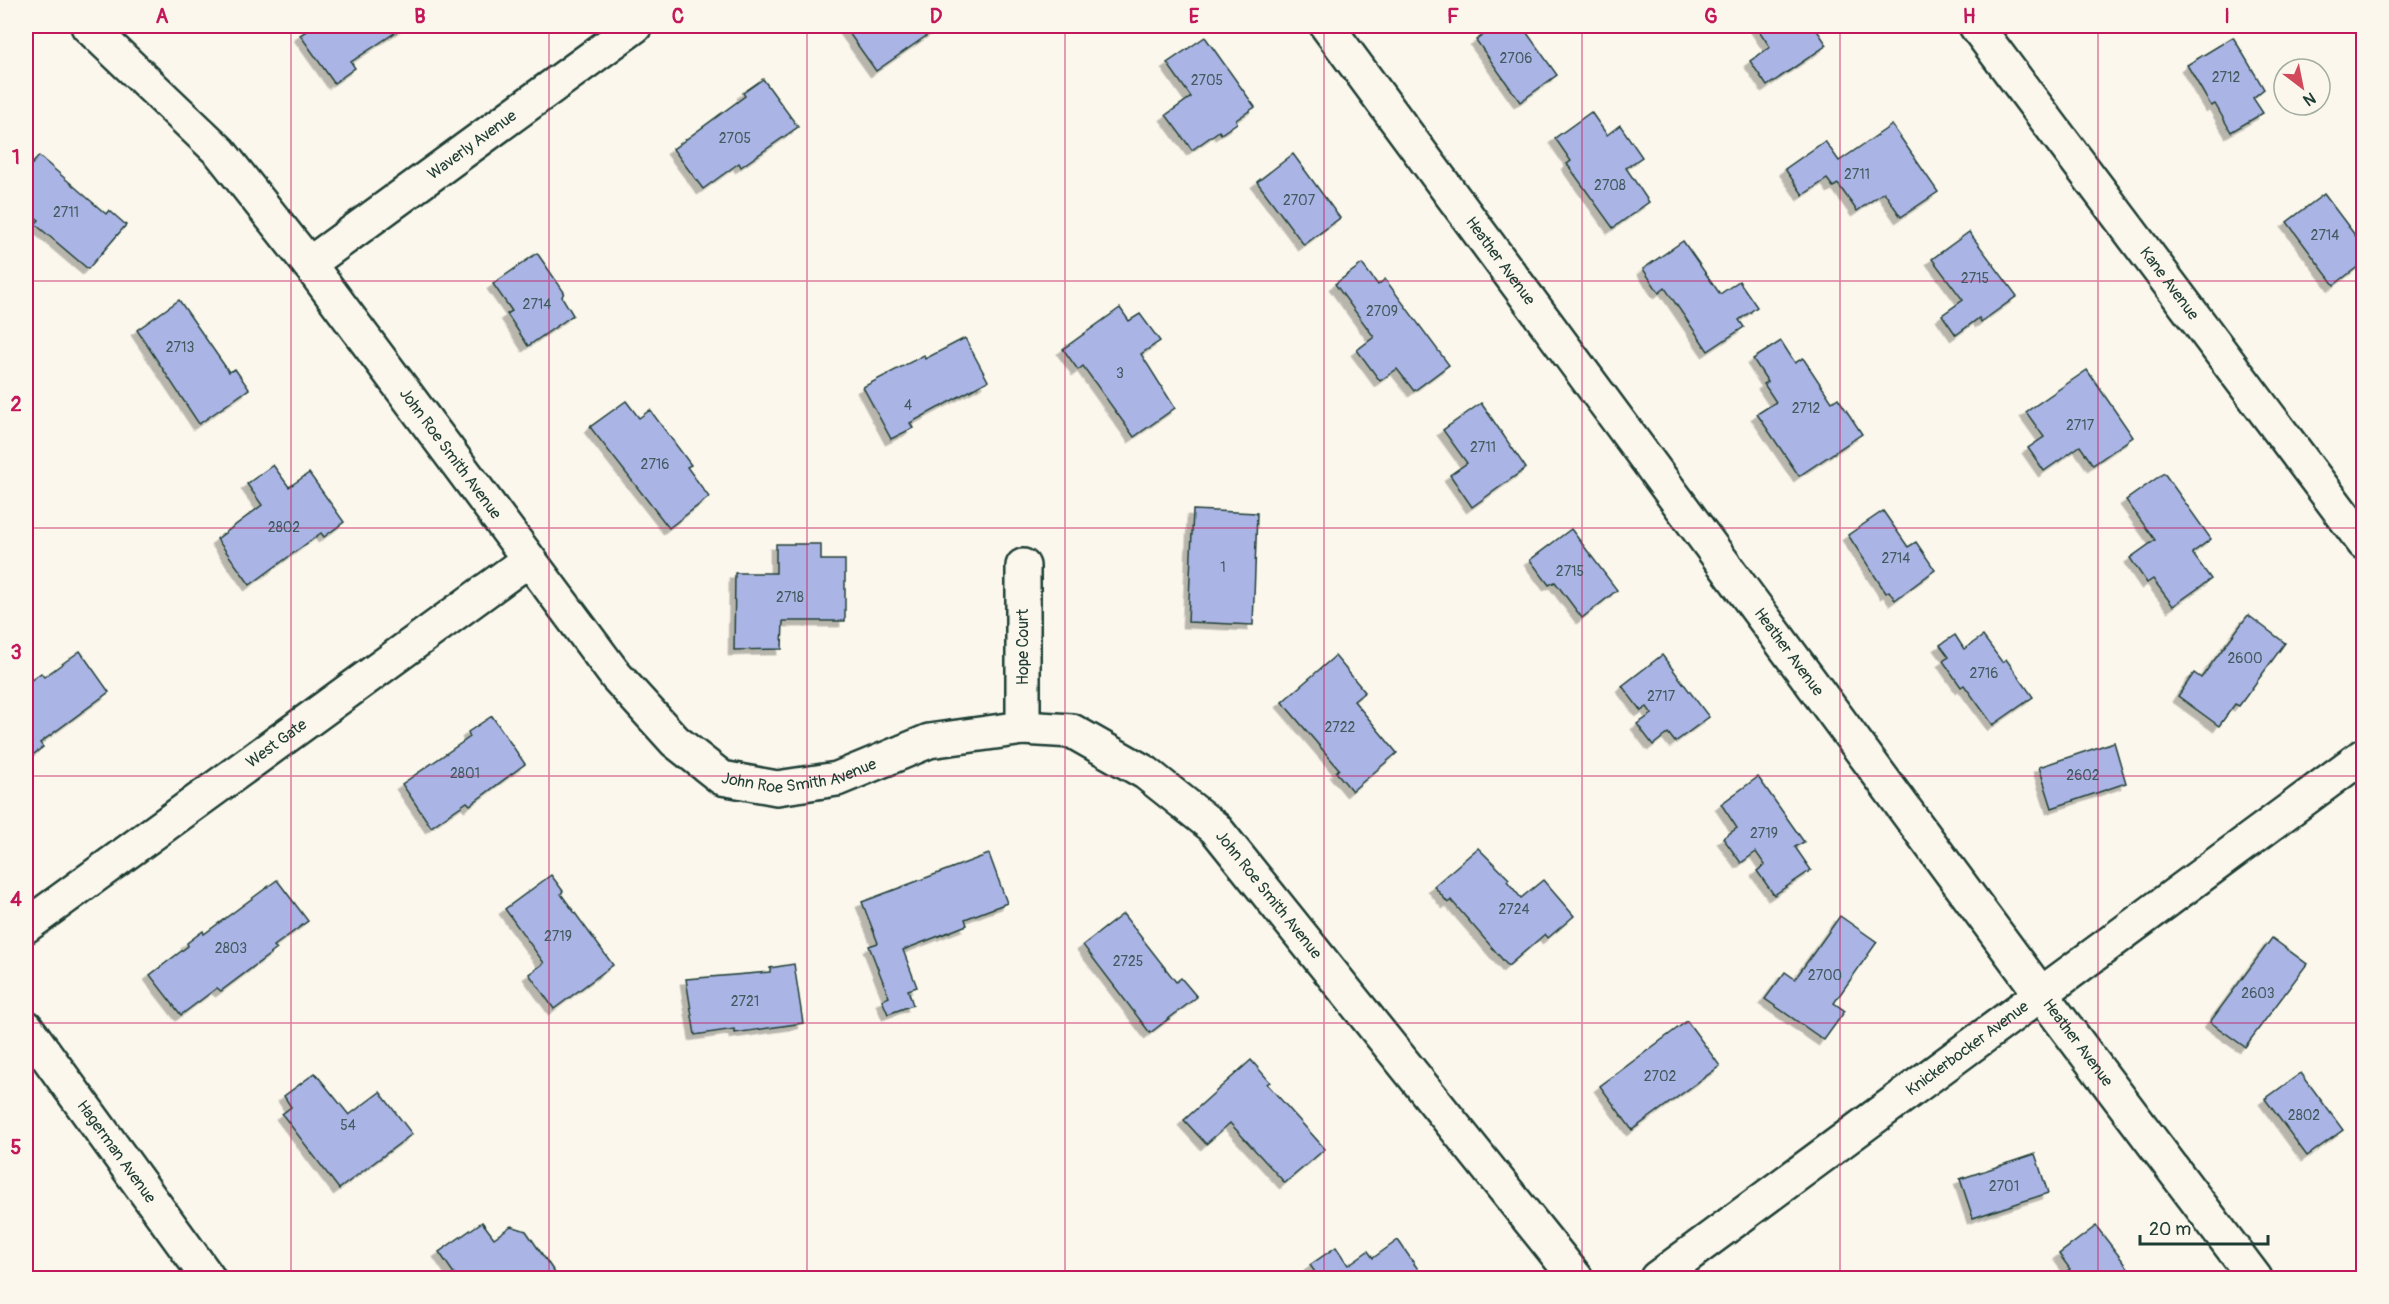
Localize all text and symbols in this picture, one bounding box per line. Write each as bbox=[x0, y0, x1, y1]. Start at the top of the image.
text: A bbox=[156, 4, 169, 29]
text: B bbox=[414, 4, 426, 29]
text: C bbox=[672, 4, 684, 29]
text: D bbox=[930, 4, 943, 29]
text: E bbox=[1189, 4, 1200, 29]
text: F bbox=[1447, 4, 1459, 29]
text: G bbox=[1704, 4, 1718, 29]
text: H bbox=[1963, 4, 1976, 29]
text: I bbox=[2224, 4, 2230, 29]
house number: 2706 bbox=[1500, 50, 1532, 67]
north arrow bbox=[2272, 57, 2332, 117]
house number: 2712 bbox=[2212, 69, 2240, 86]
house number: 2705 bbox=[1191, 72, 1223, 89]
text: N bbox=[2299, 88, 2319, 110]
street label: Waverly Avenue bbox=[424, 106, 521, 184]
house number: 2705 bbox=[719, 130, 751, 147]
text: 1 bbox=[12, 145, 20, 170]
house number: 2711 bbox=[1844, 166, 1870, 183]
house number: 2708 bbox=[1594, 177, 1626, 194]
house number: 2707 bbox=[1283, 192, 1316, 209]
house number: 2711 bbox=[53, 204, 79, 221]
street label: Heather Avenue bbox=[1461, 213, 1540, 309]
house number: 2714 bbox=[2311, 227, 2339, 244]
street label: Kane Avenue bbox=[2135, 243, 2203, 324]
house number: 2715 bbox=[1961, 270, 1989, 287]
house number: 2714 bbox=[523, 296, 551, 313]
house number: 2709 bbox=[1366, 303, 1398, 320]
house number: 2713 bbox=[166, 339, 194, 356]
house number: 3 bbox=[1116, 365, 1124, 382]
street label: John Roe Smith Avenue bbox=[395, 384, 506, 523]
text: 2 bbox=[10, 392, 22, 417]
house number: 4 bbox=[904, 397, 912, 414]
house number: 2712 bbox=[1792, 400, 1820, 417]
house number: 2717 bbox=[2066, 417, 2095, 434]
house number: 2711 bbox=[1470, 439, 1496, 456]
house number: 2716 bbox=[641, 456, 669, 473]
house number: 2802 bbox=[268, 519, 300, 536]
house number: 2714 bbox=[1882, 550, 1910, 567]
house number: 1 bbox=[1220, 559, 1226, 576]
house number: 2715 bbox=[1556, 563, 1584, 580]
house number: 2718 bbox=[776, 589, 804, 606]
street label: Heather Avenue bbox=[1750, 604, 1828, 700]
street label: Hope Court bbox=[1013, 608, 1033, 685]
text: 3 bbox=[10, 640, 22, 665]
house number: 2600 bbox=[2227, 650, 2263, 667]
house number: 2716 bbox=[1970, 665, 1998, 682]
house number: 2717 bbox=[1647, 688, 1676, 705]
street label: West Gate bbox=[242, 714, 311, 772]
house number: 2722 bbox=[1325, 719, 1356, 736]
street label: John Roe Smith Avenue bbox=[720, 754, 880, 798]
house number: 2801 bbox=[450, 765, 480, 782]
house number: 2602 bbox=[2066, 767, 2100, 784]
house number: 2719 bbox=[1750, 825, 1778, 842]
street label: John Roe Smith Avenue bbox=[1211, 827, 1326, 963]
text: 4 bbox=[10, 887, 22, 912]
house number: 2724 bbox=[1498, 901, 1530, 918]
house number: 2719 bbox=[544, 928, 572, 945]
house number: 2803 bbox=[215, 940, 247, 957]
house number: 2725 bbox=[1113, 953, 1143, 970]
house number: 2700 bbox=[1808, 967, 1842, 984]
house number: 2603 bbox=[2241, 985, 2275, 1002]
house number: 2721 bbox=[731, 993, 759, 1010]
street label: Heather Avenue bbox=[2038, 995, 2117, 1091]
street label: Knickerbocker Avenue bbox=[1902, 996, 2033, 1100]
house number: 2702 bbox=[1644, 1068, 1676, 1085]
street label: Hagerman Avenue bbox=[72, 1096, 160, 1207]
house number: 2802 bbox=[2288, 1107, 2320, 1124]
house number: 54 bbox=[340, 1117, 356, 1134]
text: 5 bbox=[11, 1135, 22, 1160]
house number: 2701 bbox=[1989, 1178, 2019, 1195]
scale bar bbox=[2140, 1208, 2268, 1246]
text: 20 m bbox=[2149, 1218, 2191, 1241]

